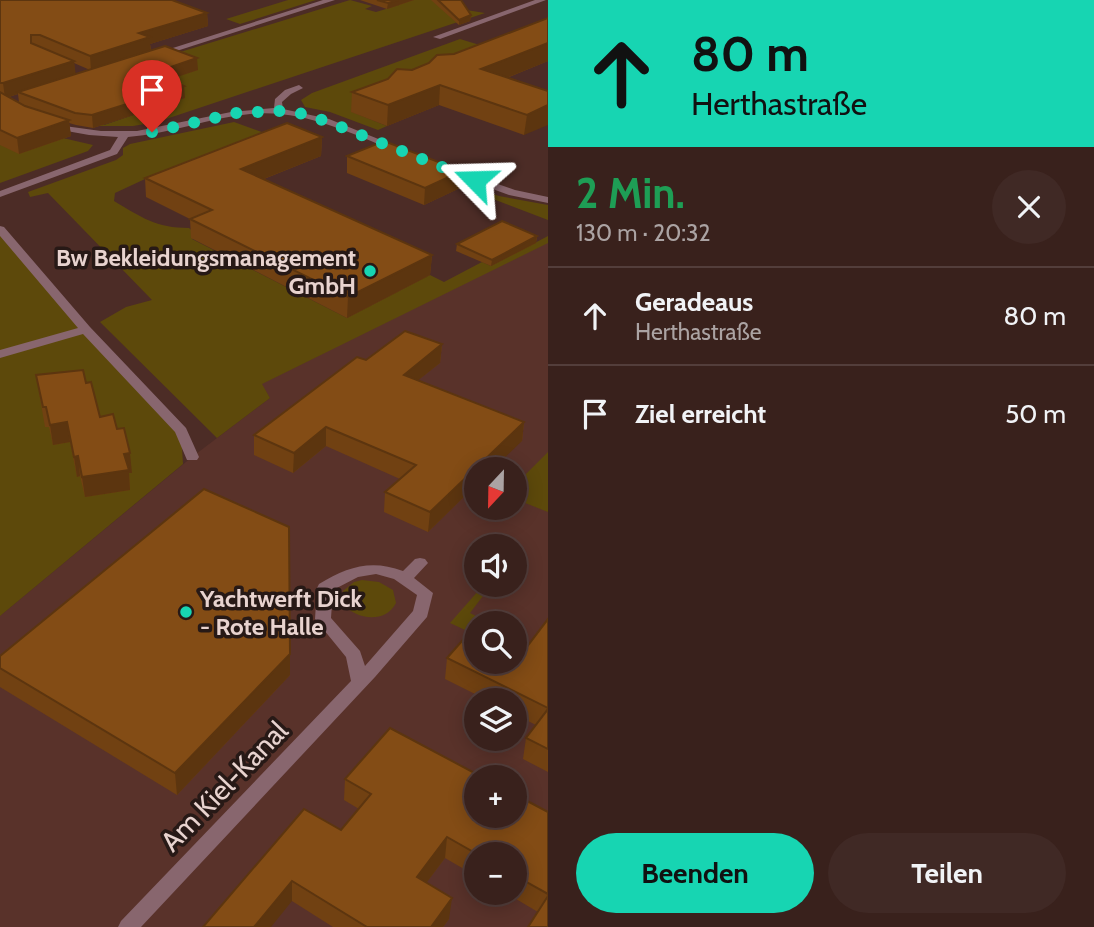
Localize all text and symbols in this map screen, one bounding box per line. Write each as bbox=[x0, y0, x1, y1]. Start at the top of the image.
text: 80 m bbox=[691, 24, 809, 83]
icon: ahead bbox=[576, 28, 667, 119]
pin bbox=[122, 60, 182, 132]
icon: arrive bbox=[133, 71, 171, 109]
text: Herthastraße bbox=[691, 84, 867, 123]
position arrow bbox=[438, 143, 512, 217]
text: 2 Min. bbox=[576, 167, 685, 219]
button: close bbox=[992, 170, 1066, 244]
text: 130 m · 20:32 bbox=[576, 219, 711, 247]
place label: Bw Bekleidungsmanagement GmbH bbox=[56, 243, 356, 300]
marker: Bw Bekleidungsmanagement GmbH bbox=[362, 263, 378, 279]
text: Geradeaus bbox=[635, 286, 753, 318]
icon: ahead bbox=[576, 297, 614, 335]
text: 80 m bbox=[1003, 300, 1066, 332]
text: Herthastraße bbox=[635, 318, 762, 346]
icon: arrive bbox=[576, 395, 614, 433]
text: Ziel erreicht bbox=[635, 398, 766, 430]
text: 50 m bbox=[1005, 398, 1066, 430]
north arrow bbox=[464, 457, 527, 520]
map controls bbox=[464, 457, 527, 905]
button: sound bbox=[464, 534, 527, 597]
place label: Yachtwerft Dick - Rote Halle bbox=[199, 584, 362, 641]
marker: Yachtwerft Dick - Rote Halle bbox=[178, 604, 194, 620]
button: search bbox=[464, 611, 527, 674]
button: layers bbox=[464, 688, 527, 751]
street label: Am Kiel-Kanal bbox=[153, 713, 295, 858]
button: + bbox=[464, 765, 527, 828]
button: Beenden bbox=[576, 833, 814, 913]
button: Teilen bbox=[828, 833, 1066, 913]
button: − bbox=[464, 842, 527, 905]

